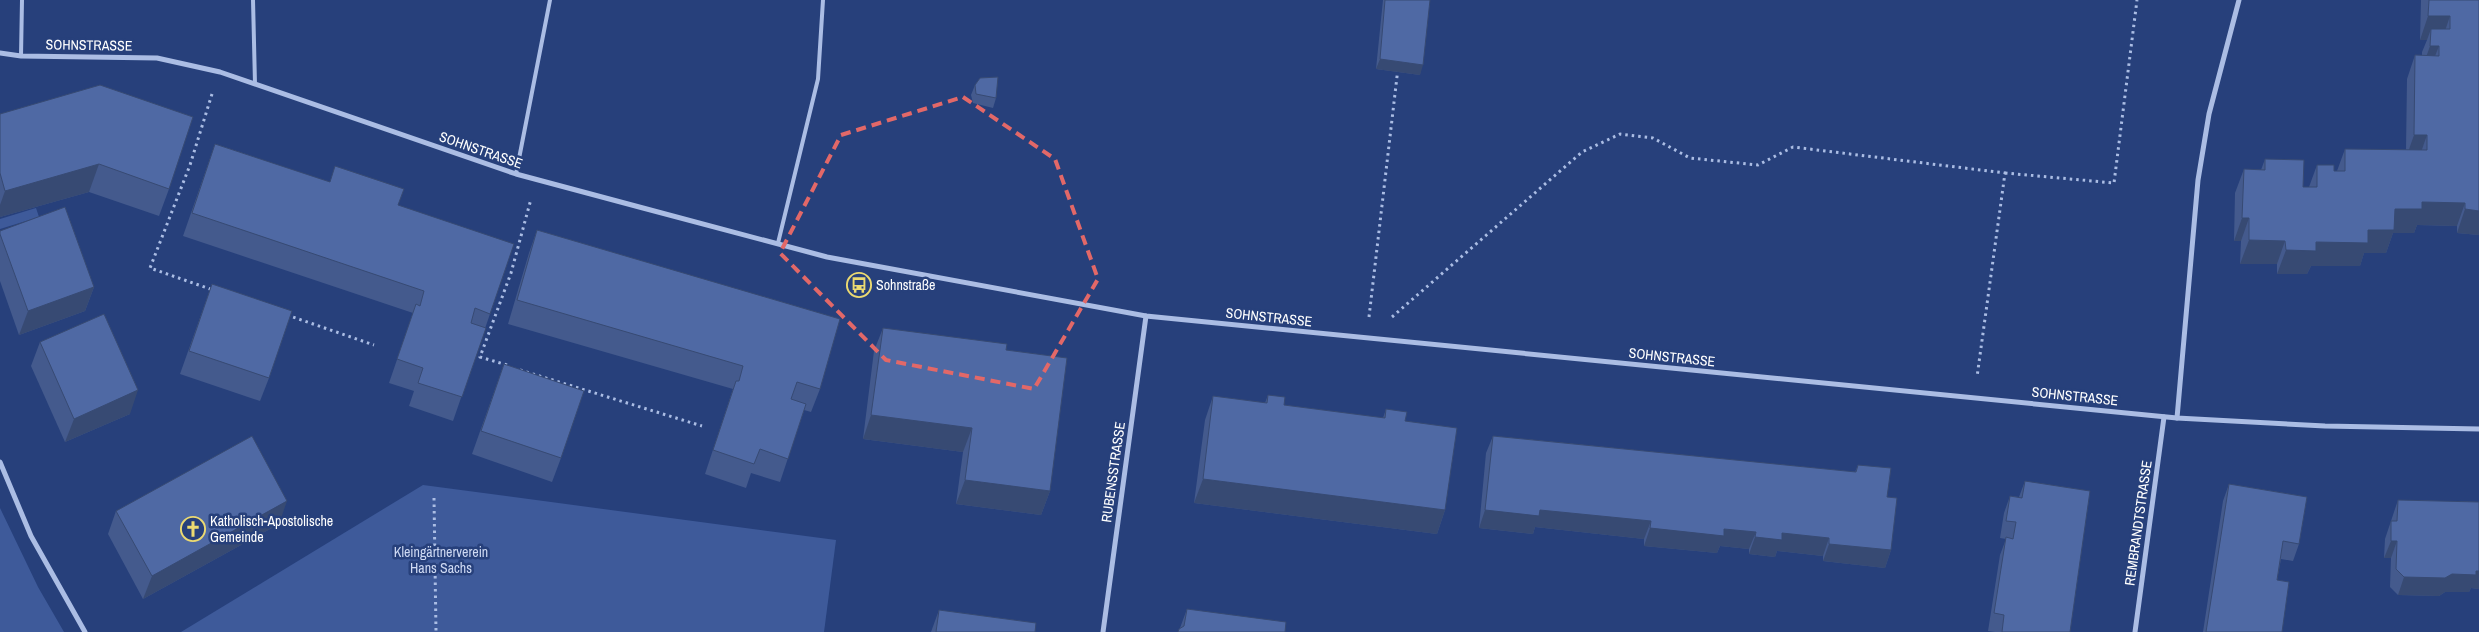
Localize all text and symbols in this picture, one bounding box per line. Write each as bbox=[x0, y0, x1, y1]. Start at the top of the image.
street label: SOHNSTRASSE bbox=[45, 35, 133, 55]
street label: SOHNSTRASSE bbox=[437, 127, 525, 173]
bus stop icon: Sohnstraße bbox=[846, 272, 872, 298]
place label: Sohnstraße bbox=[876, 276, 935, 294]
street label: SOHNSTRASSE bbox=[1225, 304, 1313, 330]
street label: SOHNSTRASSE bbox=[1628, 344, 1716, 370]
street label: SOHNSTRASSE bbox=[2031, 383, 2119, 409]
street label: RUBENSSTRASSE bbox=[1097, 421, 1129, 523]
street label: REMBRANDTSTRASSE bbox=[2120, 459, 2156, 587]
place label: Katholisch-Apostolische Gemeinde bbox=[210, 512, 333, 546]
church icon: Katholisch-Apostolische Gemeinde bbox=[180, 516, 206, 542]
park label: Kleingärtnerverein Hans Sachs bbox=[394, 543, 488, 577]

